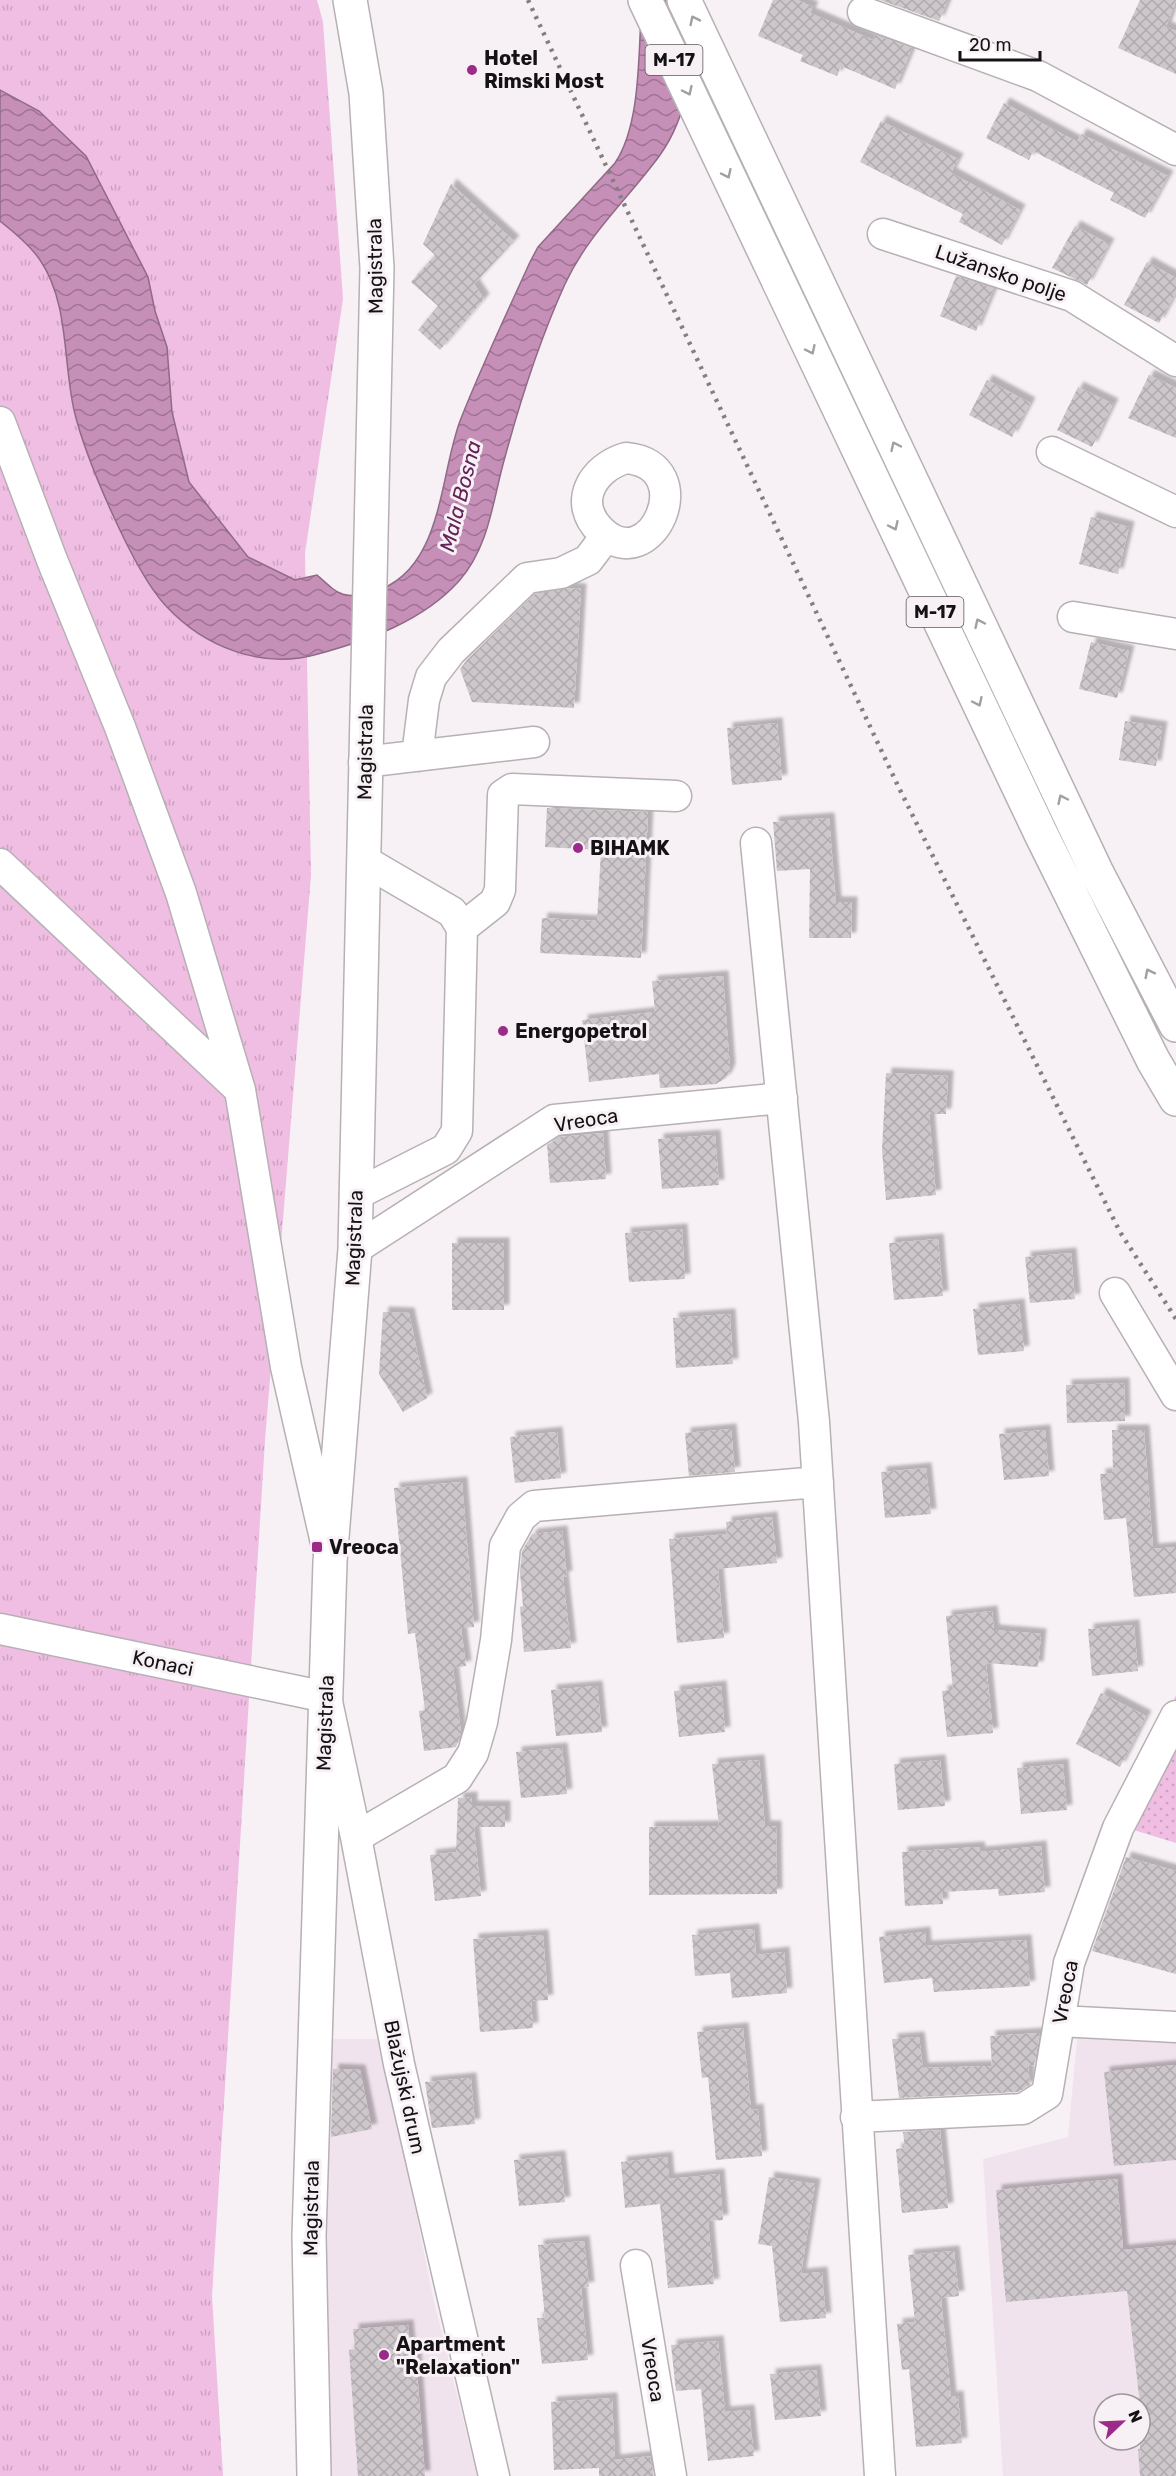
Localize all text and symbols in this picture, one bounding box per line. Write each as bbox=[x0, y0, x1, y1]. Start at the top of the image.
one-way arrow bbox=[689, 15, 701, 26]
scale bar bbox=[960, 24, 1040, 62]
text: 20 m bbox=[969, 34, 1011, 56]
road number: M-17 bbox=[646, 45, 702, 75]
place label: Hotel Rimski Most bbox=[484, 46, 604, 93]
marker: Hotel Rimski Most bbox=[465, 63, 479, 77]
one-way arrow bbox=[680, 84, 692, 95]
one-way arrow bbox=[720, 167, 732, 178]
street label: Magistrala bbox=[362, 218, 388, 314]
street label: Lužansko polje bbox=[932, 239, 1070, 307]
one-way arrow bbox=[803, 343, 815, 354]
water label: Mala Bosna bbox=[434, 438, 486, 554]
one-way arrow bbox=[891, 442, 903, 453]
one-way arrow bbox=[887, 519, 899, 530]
road number: M-17 bbox=[906, 597, 964, 627]
one-way arrow bbox=[974, 618, 986, 629]
one-way arrow bbox=[970, 696, 982, 707]
street label: Magistrala bbox=[352, 704, 378, 800]
one-way arrow bbox=[1057, 794, 1069, 805]
place label: BIHAMK bbox=[590, 836, 670, 860]
marker: BIHAMK bbox=[571, 841, 585, 855]
one-way arrow bbox=[1145, 969, 1156, 980]
place label: Energopetrol bbox=[515, 1019, 647, 1043]
marker: Energopetrol bbox=[496, 1024, 510, 1038]
street label: Vreoca bbox=[552, 1103, 620, 1137]
street label: Magistrala bbox=[340, 1190, 368, 1286]
place label: Vreoca bbox=[329, 1535, 399, 1559]
marker: Vreoca bbox=[310, 1540, 324, 1554]
street label: Konaci bbox=[130, 1645, 196, 1681]
street label: Magistrala bbox=[311, 1675, 339, 1771]
street label: Vreoca bbox=[1047, 1958, 1083, 2026]
street label: Blažujski drum bbox=[379, 2018, 431, 2156]
street label: Magistrala bbox=[298, 2160, 324, 2256]
place label: Apartment "Relaxation" bbox=[396, 2332, 520, 2379]
street label: Vreoca bbox=[636, 2336, 670, 2404]
marker: Apartment "Relaxation" bbox=[377, 2348, 391, 2362]
north arrow bbox=[1092, 2392, 1152, 2452]
text: N bbox=[1124, 2407, 1146, 2425]

